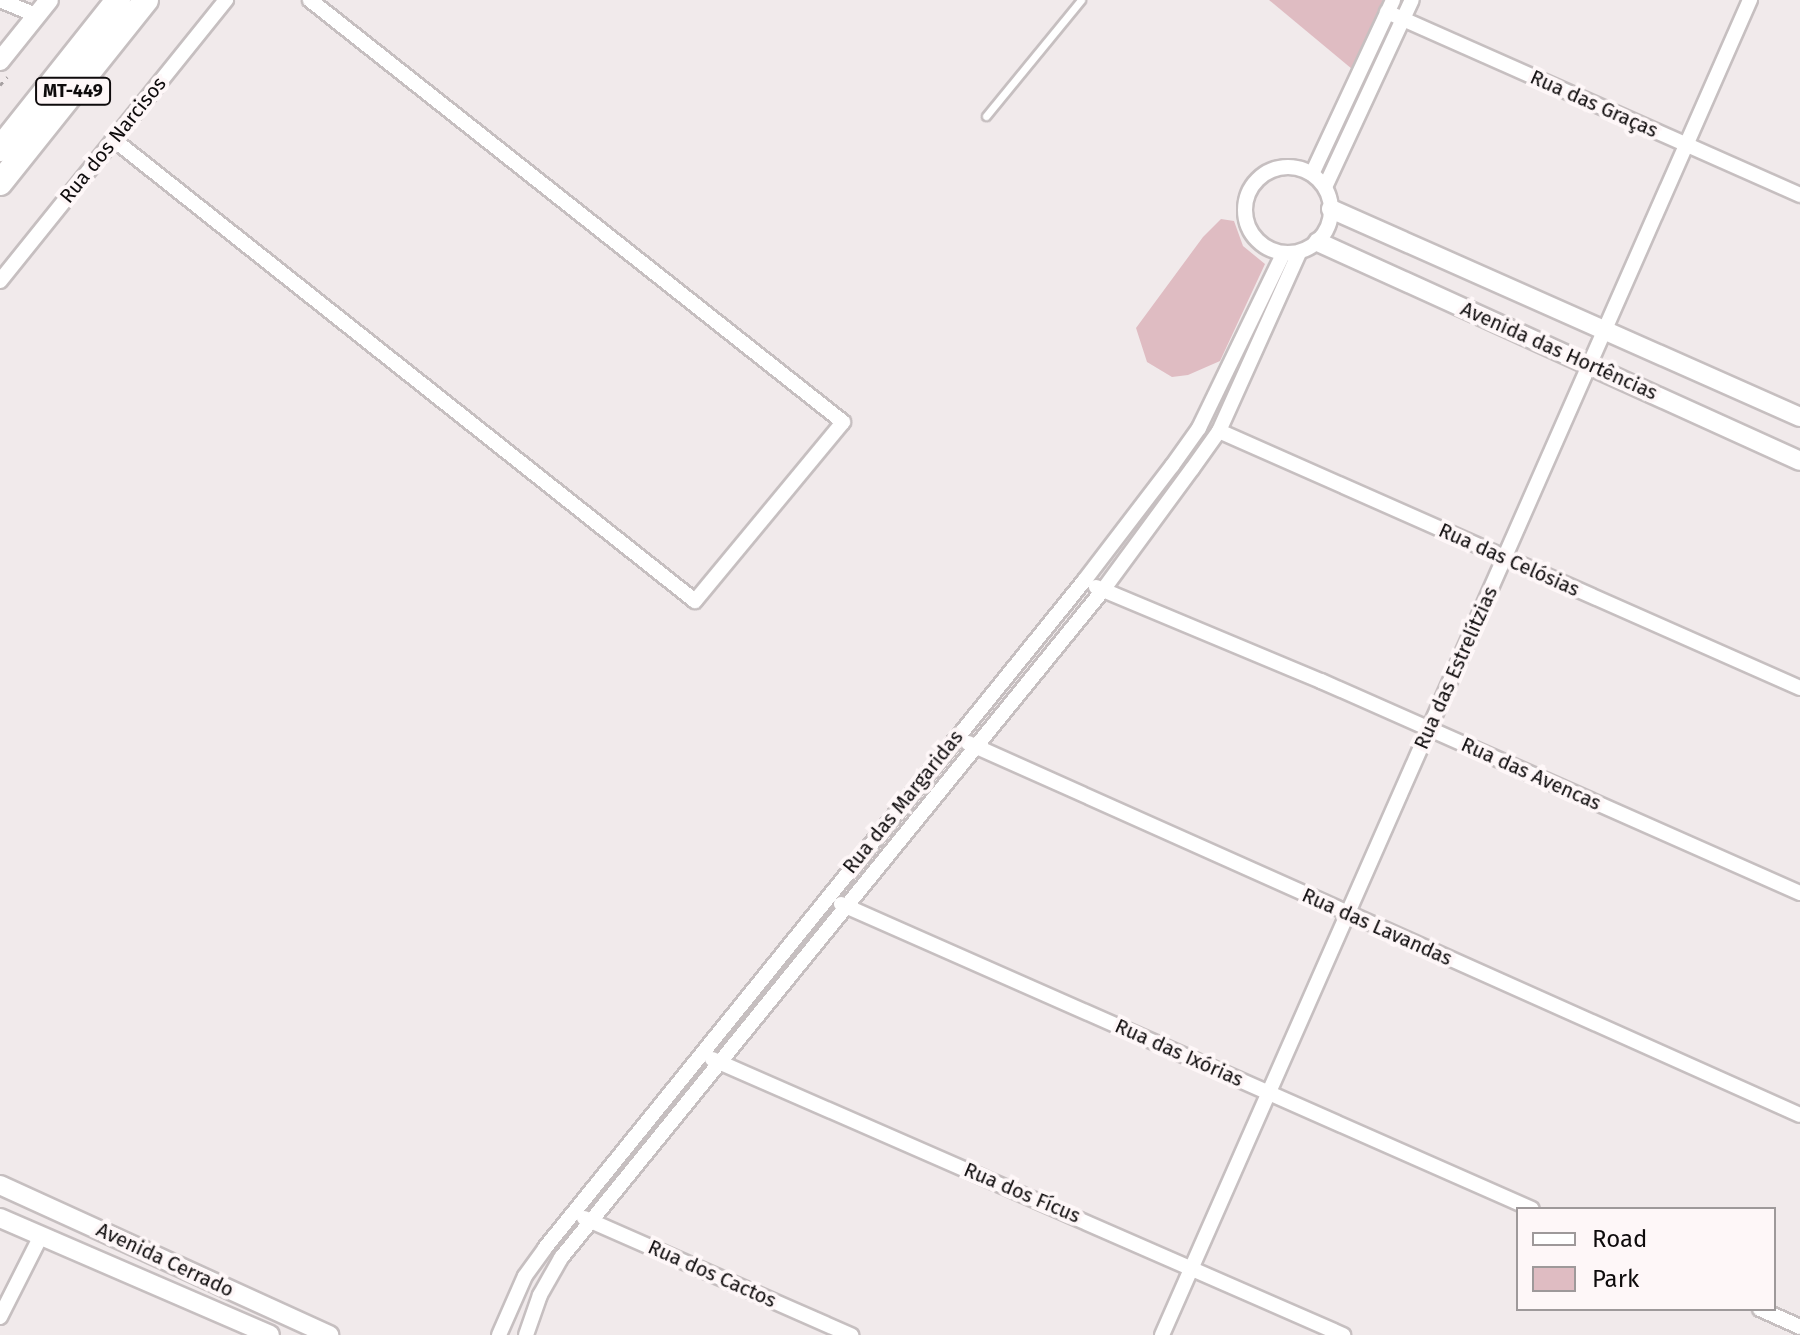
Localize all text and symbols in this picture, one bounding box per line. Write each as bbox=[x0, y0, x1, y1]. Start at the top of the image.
street label: Rua das Graças bbox=[1526, 65, 1662, 143]
street label: Rua dos Narcisos bbox=[55, 72, 171, 208]
road number: MT-449 bbox=[35, 77, 111, 105]
street label: Avenida das Hortências bbox=[1457, 297, 1661, 405]
street label: Rua das Celósias bbox=[1435, 518, 1583, 602]
street label: Rua das Estrelítzias bbox=[1409, 583, 1503, 753]
street label: Rua das Margaridas bbox=[838, 726, 968, 878]
street label: Rua das Avencas bbox=[1457, 732, 1605, 816]
street label: Rua das Lavandas bbox=[1298, 883, 1456, 971]
street label: Rua das Ixórias bbox=[1111, 1014, 1247, 1092]
street label: Rua dos Fícus bbox=[960, 1158, 1084, 1228]
legend bbox=[1516, 1207, 1776, 1311]
street label: Avenida Cerrado bbox=[93, 1218, 237, 1302]
text: Road bbox=[1592, 1225, 1647, 1253]
street label: Rua dos Cactos bbox=[644, 1235, 780, 1313]
text: Park bbox=[1592, 1265, 1639, 1293]

